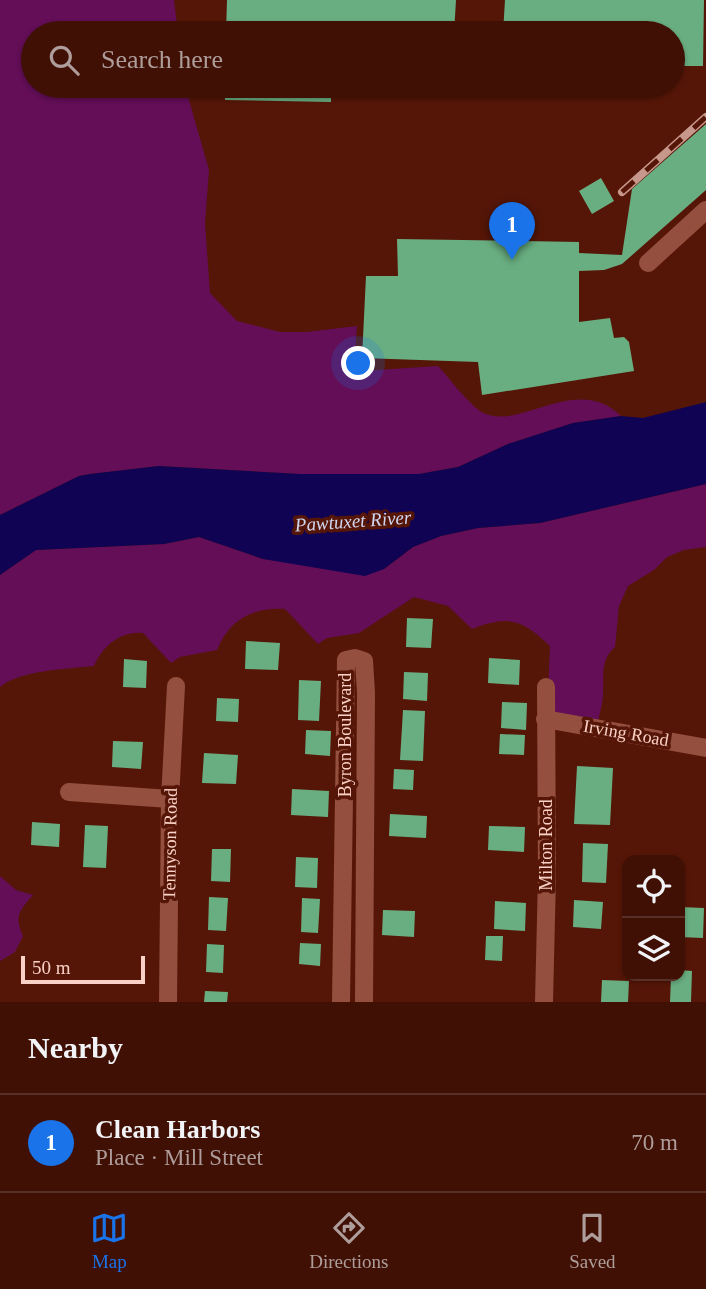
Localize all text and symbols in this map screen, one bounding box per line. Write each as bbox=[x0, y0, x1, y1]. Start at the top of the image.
search box bbox=[21, 21, 685, 98]
icon: search bbox=[45, 41, 83, 79]
text: Search here bbox=[101, 45, 223, 74]
pin: 1 bbox=[489, 202, 535, 260]
your location bbox=[341, 346, 375, 380]
water label: Pawtuxet River bbox=[293, 506, 412, 536]
street label: Byron Boulevard bbox=[335, 673, 355, 797]
street label: Irving Road bbox=[582, 716, 670, 750]
street label: Tennyson Road bbox=[159, 788, 181, 900]
street label: Milton Road bbox=[536, 799, 556, 891]
map controls bbox=[622, 855, 685, 981]
button: locate bbox=[622, 855, 685, 918]
button: layers bbox=[622, 918, 685, 981]
scale bar bbox=[21, 953, 145, 985]
text: 50 m bbox=[32, 957, 71, 978]
text: Nearby bbox=[28, 1031, 123, 1064]
text: Clean Harbors bbox=[95, 1115, 260, 1144]
text: 1 bbox=[45, 1130, 57, 1155]
text: 70 m bbox=[631, 1130, 678, 1155]
text: Place · Mill Street bbox=[95, 1145, 263, 1170]
tab: Map bbox=[90, 1209, 128, 1273]
tab: Directions bbox=[309, 1209, 388, 1273]
tab: Saved bbox=[569, 1209, 616, 1273]

